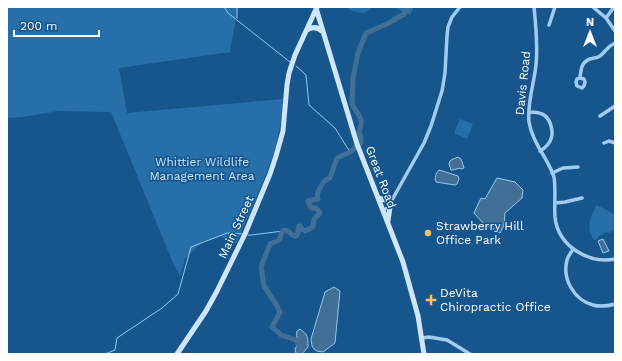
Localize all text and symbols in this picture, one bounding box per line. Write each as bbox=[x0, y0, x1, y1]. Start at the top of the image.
scale bar bbox=[14, 12, 99, 38]
north arrow bbox=[570, 12, 610, 52]
text: N bbox=[586, 16, 594, 29]
text: 200 m bbox=[20, 19, 57, 33]
street label: Davis Road bbox=[513, 50, 533, 116]
street label: Great Road bbox=[363, 144, 399, 210]
park label: Whittier Wildlife Management Area bbox=[149, 155, 255, 183]
street label: Main Street bbox=[215, 193, 257, 261]
place label: Strawberry Hill Office Park bbox=[436, 219, 524, 247]
marker: Strawberry Hill Office Park bbox=[423, 228, 433, 238]
place label: DeVita Chiropractic Office bbox=[440, 286, 551, 314]
marker: DeVita Chiropractic Office bbox=[425, 294, 437, 306]

